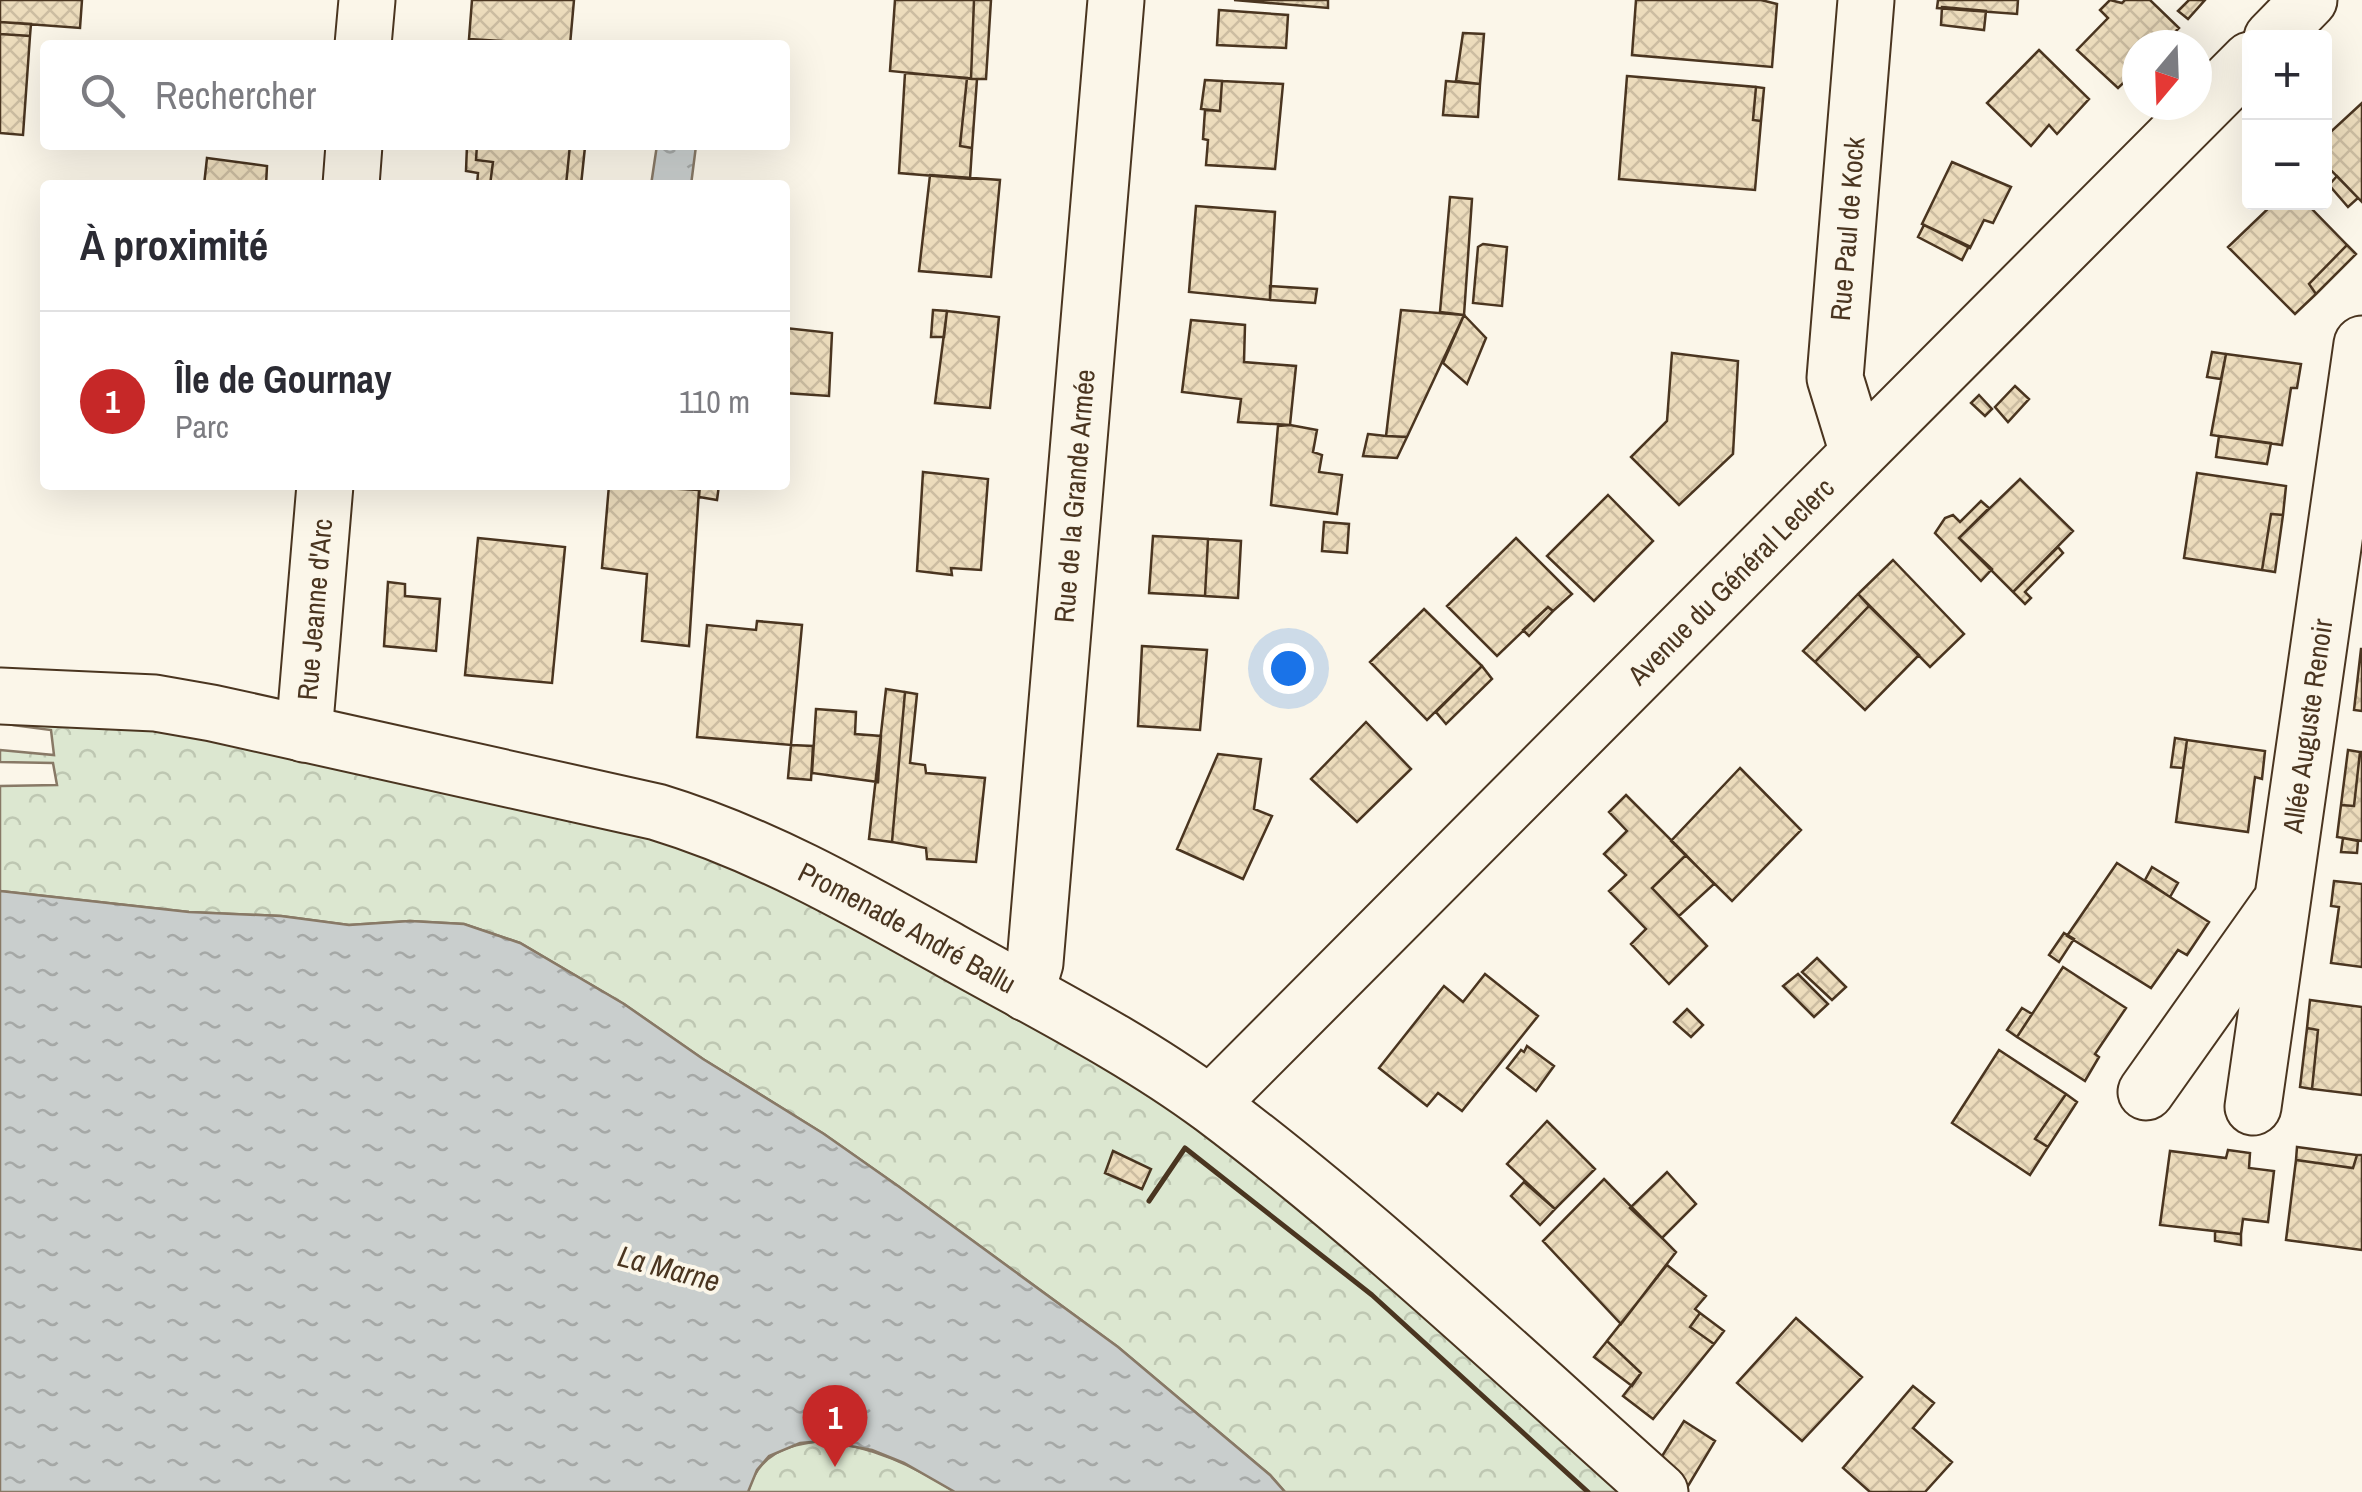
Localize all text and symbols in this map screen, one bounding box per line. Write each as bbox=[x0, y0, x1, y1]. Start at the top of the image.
north arrow bbox=[2122, 30, 2212, 120]
map controls bbox=[2242, 30, 2332, 210]
button: + bbox=[2242, 30, 2332, 120]
search box bbox=[40, 40, 790, 150]
icon: search bbox=[75, 68, 130, 123]
text: Rechercher bbox=[155, 70, 316, 121]
button: − bbox=[2242, 120, 2332, 210]
street label: Rue Paul de Kock bbox=[1821, 135, 1874, 322]
text: À proximité bbox=[80, 217, 268, 273]
text: Île de Gournay bbox=[175, 354, 392, 405]
street label: Rue de la Grande Armée bbox=[1045, 368, 1104, 624]
text: 1 bbox=[105, 380, 120, 423]
text: 110 m bbox=[679, 380, 750, 423]
text: Parc bbox=[175, 405, 229, 448]
street label: Avenue du Général Leclerc bbox=[1619, 469, 1842, 694]
street label: Rue Jeanne d'Arc bbox=[288, 517, 341, 702]
street label: Allée Auguste Renoir bbox=[2273, 616, 2342, 836]
your location bbox=[1263, 643, 1314, 694]
street label: Promenade André Ballu bbox=[792, 853, 1023, 1002]
water label: La Marne bbox=[614, 1235, 724, 1301]
pin: 1 bbox=[802, 1384, 868, 1467]

